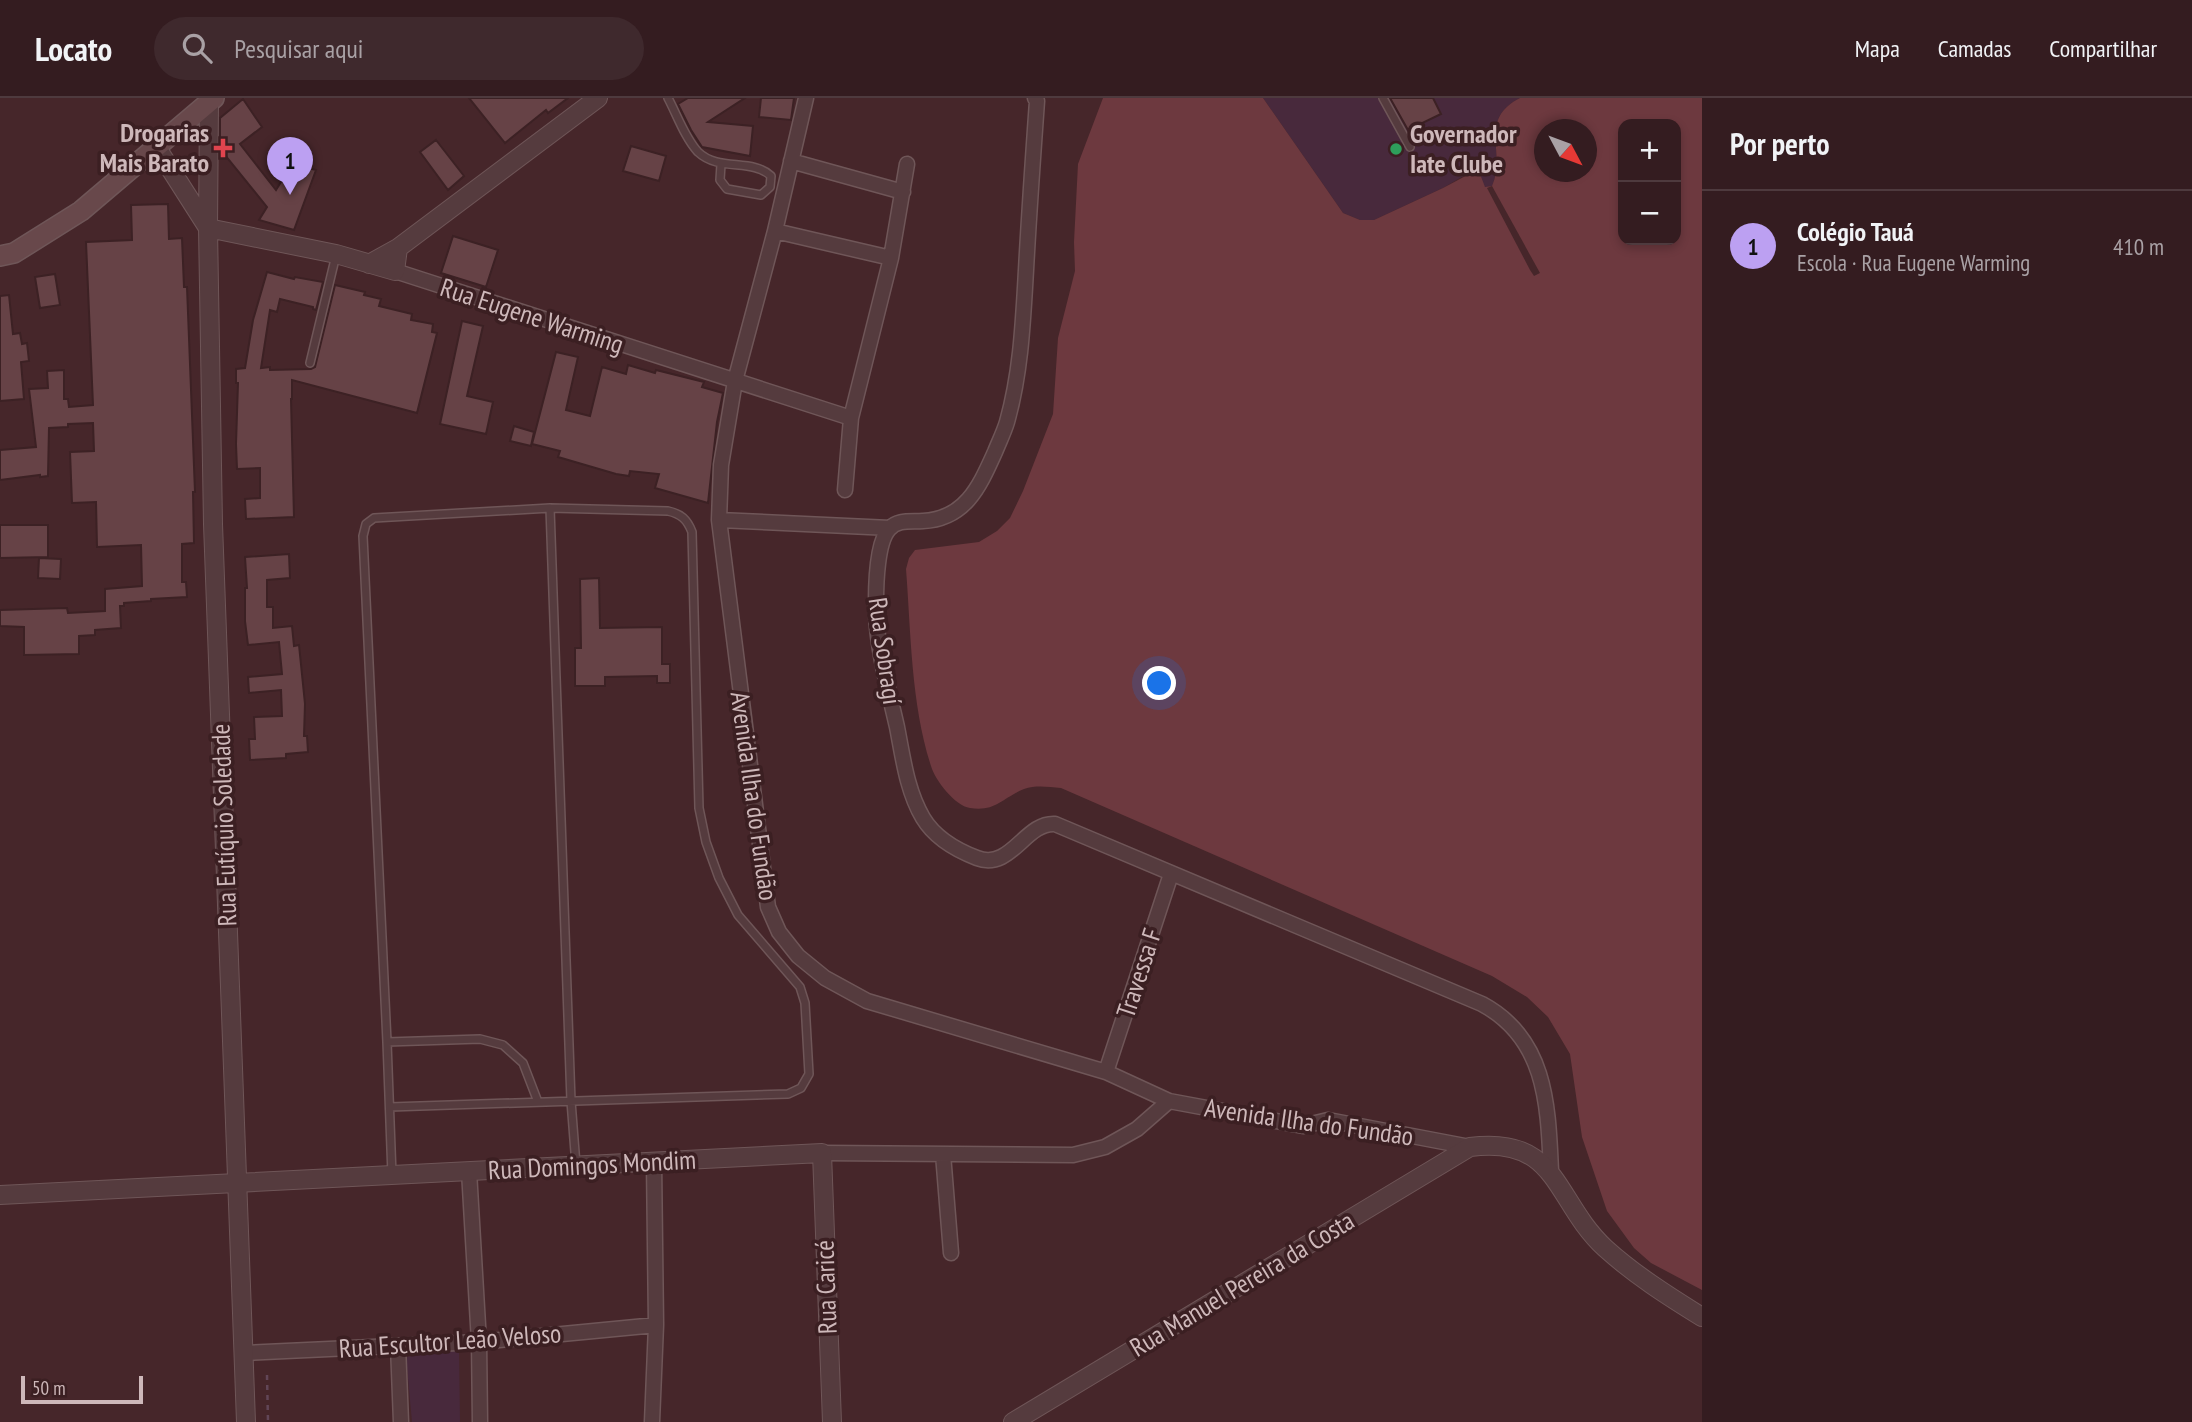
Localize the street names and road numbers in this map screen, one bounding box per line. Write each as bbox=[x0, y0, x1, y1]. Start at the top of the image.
street label: Rua Eugene Warming bbox=[436, 270, 628, 361]
street label: Rua Sobragí bbox=[862, 595, 909, 707]
street label: Avenida Ilha do Fundão bbox=[724, 689, 785, 902]
street label: Rua Eutíquio Soledade bbox=[203, 723, 244, 927]
street label: Travessa F bbox=[1109, 924, 1168, 1022]
street label: Avenida Ilha do Fundão bbox=[1203, 1091, 1416, 1152]
street label: Rua Domingos Mondim bbox=[487, 1143, 697, 1186]
street label: Rua Manuel Pereira da Costa bbox=[1124, 1204, 1360, 1364]
street label: Rua Caricé bbox=[807, 1239, 844, 1335]
street label: Rua Escultor Leão Veloso bbox=[338, 1316, 562, 1365]

